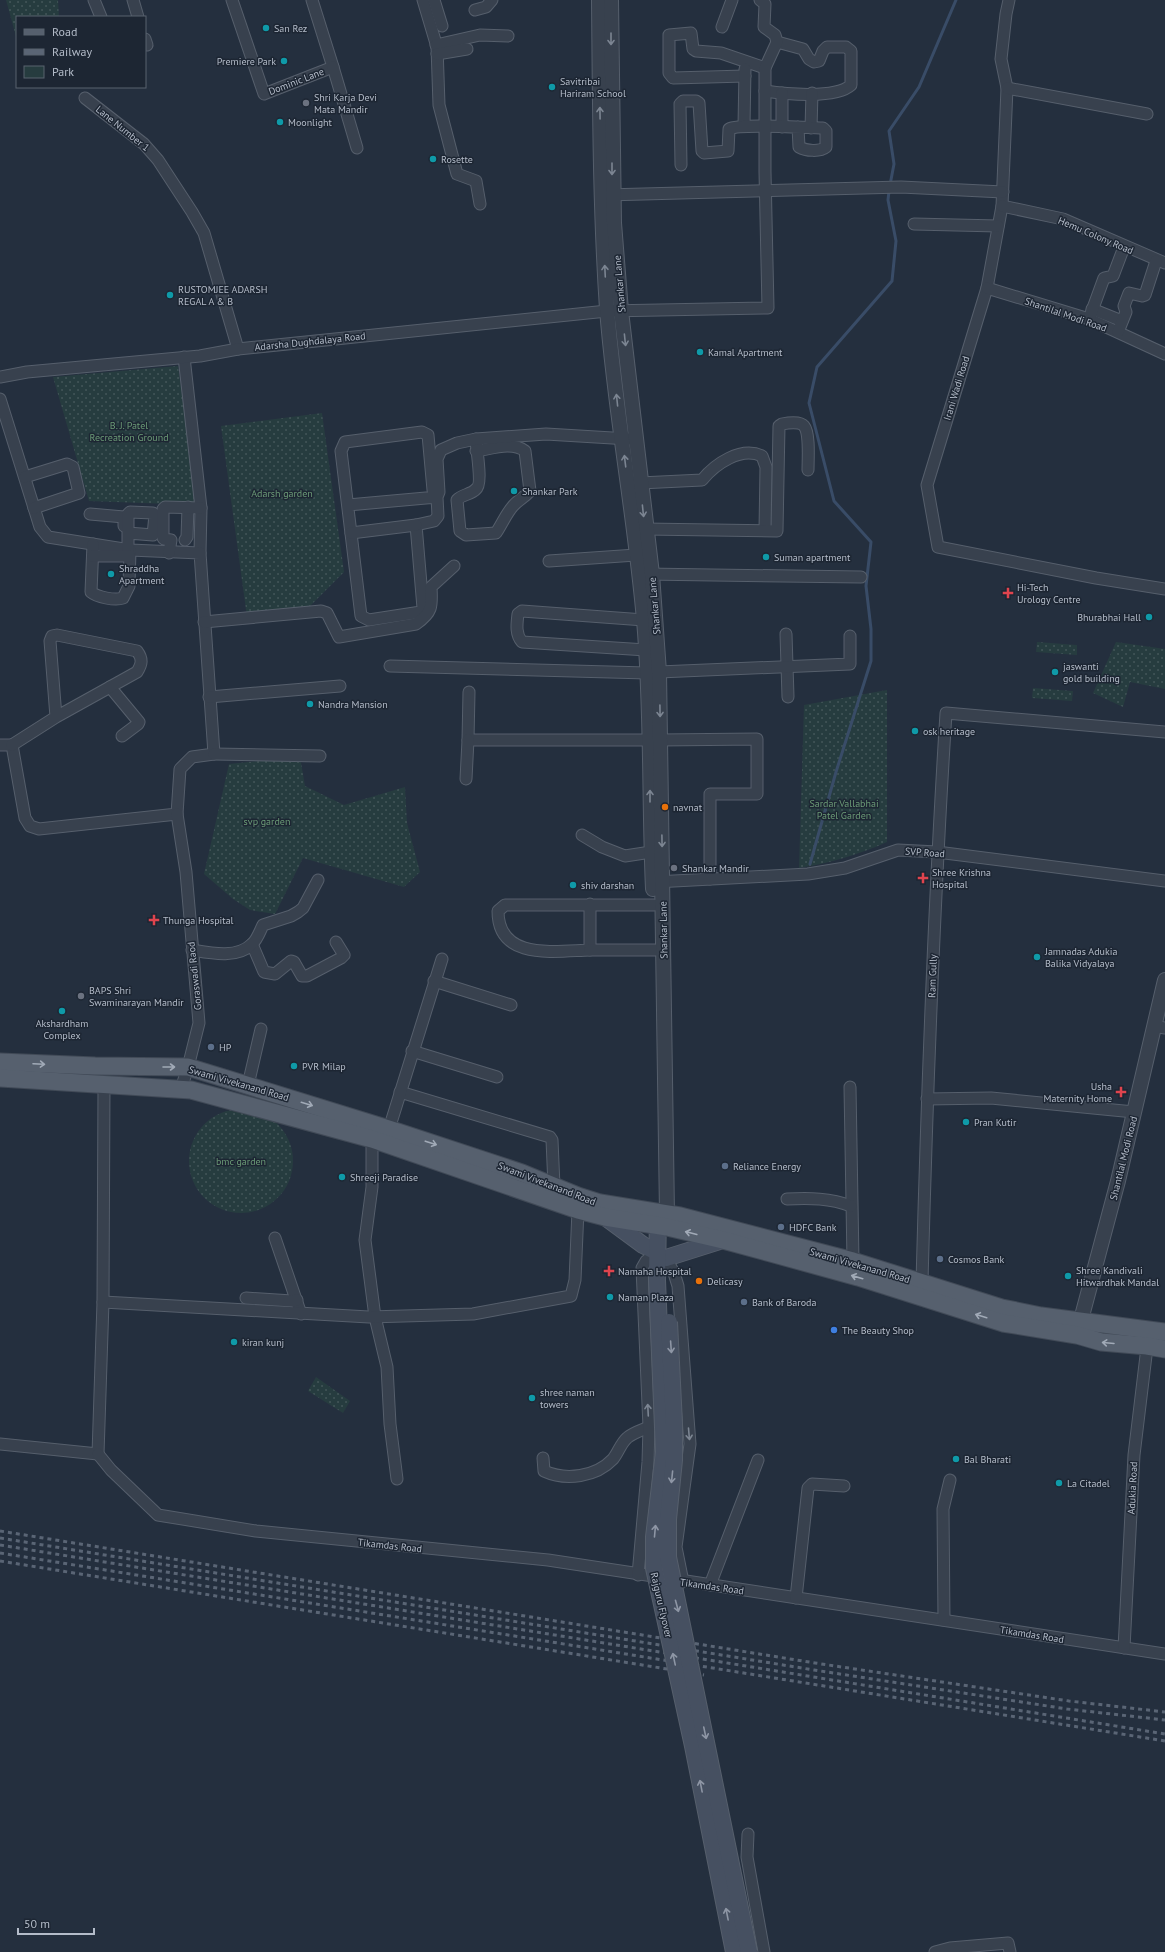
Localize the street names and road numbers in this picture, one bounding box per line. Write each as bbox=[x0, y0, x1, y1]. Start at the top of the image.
street label: Dominic Lane bbox=[267, 65, 326, 98]
street label: Lane Number 1 bbox=[93, 103, 152, 154]
street label: Hemu Colony Road bbox=[1056, 214, 1135, 257]
street label: Shankar Lane bbox=[611, 255, 628, 313]
street label: Shantilal Modi Road bbox=[1023, 294, 1109, 335]
street label: Adarsha Dughdalaya Road bbox=[254, 329, 366, 354]
street label: Irani Wadi Road bbox=[941, 354, 972, 422]
street label: Shankar Lane bbox=[646, 577, 663, 635]
street label: SVP Road bbox=[905, 845, 945, 860]
street label: Shankar Lane bbox=[656, 901, 671, 959]
street label: Goraswadi Raod bbox=[184, 941, 205, 1011]
street label: Ram Gully bbox=[925, 954, 940, 998]
street label: Swami Vivekanand Road bbox=[187, 1063, 291, 1104]
street label: Shantilal Modi Road bbox=[1107, 1115, 1140, 1201]
street label: Swami Vivekanand Road bbox=[496, 1159, 598, 1208]
street label: Swami Vivekanand Road bbox=[808, 1245, 912, 1286]
street label: Adukia Road bbox=[1125, 1461, 1140, 1515]
street label: Tikamdas Road bbox=[357, 1536, 423, 1555]
street label: Rajguru Flyover bbox=[648, 1571, 675, 1640]
street label: Tikamdas Road bbox=[679, 1576, 745, 1597]
street label: Tikamdas Road bbox=[999, 1623, 1065, 1646]

